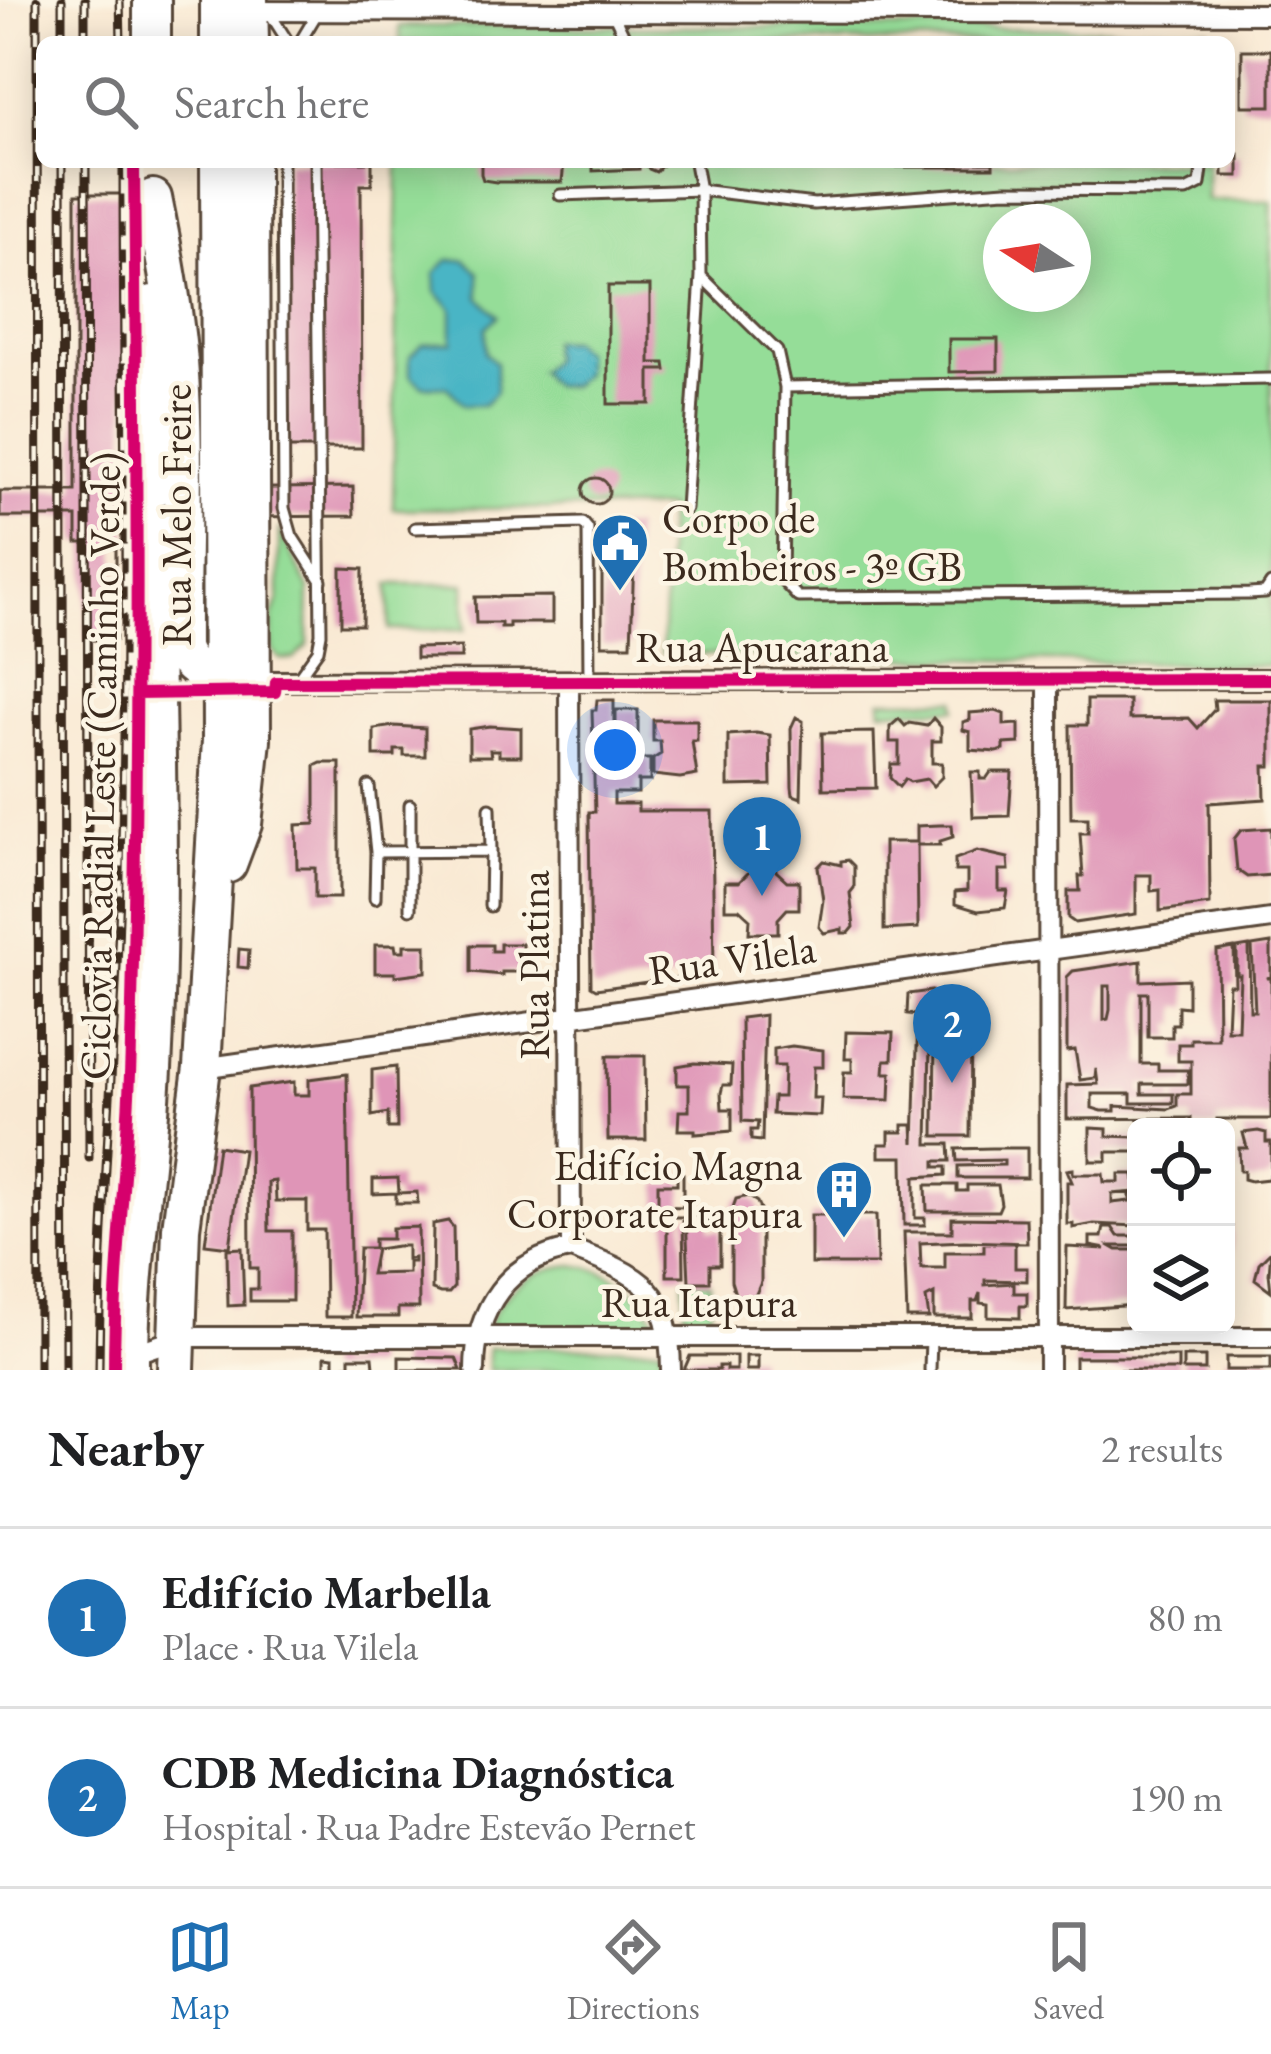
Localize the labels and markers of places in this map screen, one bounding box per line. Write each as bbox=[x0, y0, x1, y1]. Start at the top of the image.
place label: Corpo de Bombeiros - 3º GB bbox=[662, 491, 962, 594]
public building icon: Corpo de Bombeiros - 3º GB bbox=[589, 511, 651, 593]
pin: 1 bbox=[723, 797, 801, 896]
pin: 2 bbox=[913, 984, 991, 1083]
place label: Edifício Magna Corporate Itapura bbox=[507, 1138, 802, 1241]
building icon: Edifício Magna Corporate Itapura bbox=[813, 1158, 875, 1240]

